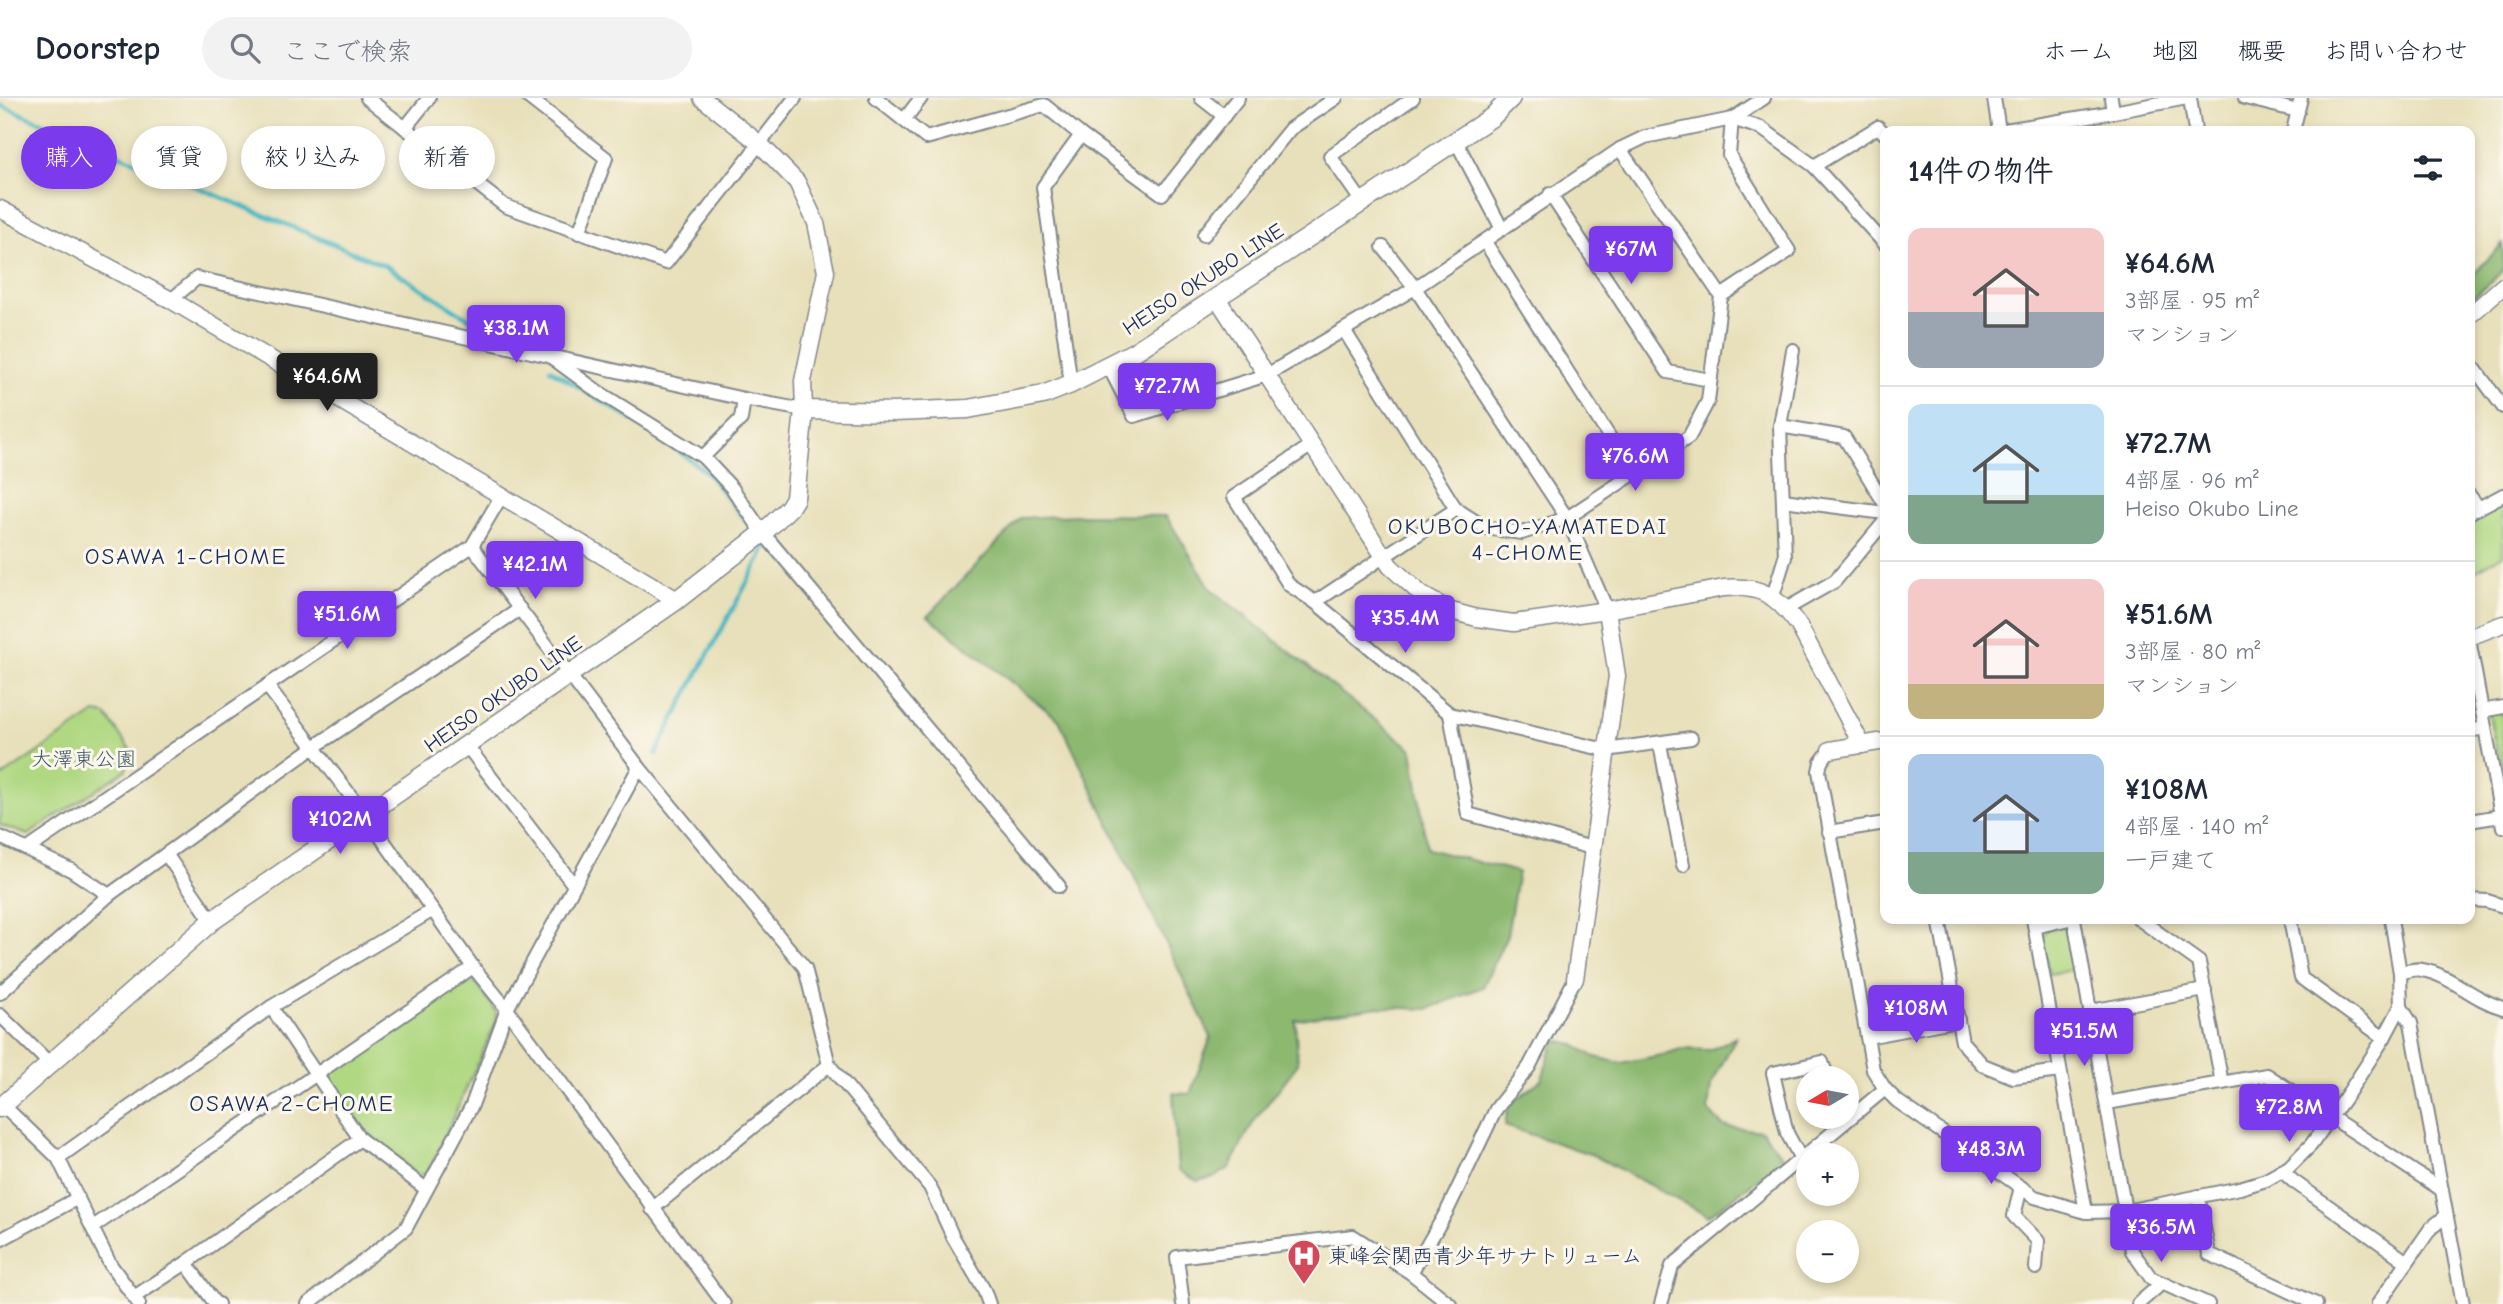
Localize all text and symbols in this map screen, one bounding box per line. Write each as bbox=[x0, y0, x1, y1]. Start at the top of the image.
search box bbox=[202, 17, 692, 80]
text: Doorstep bbox=[35, 29, 160, 67]
icon: search bbox=[226, 29, 264, 67]
text: ここで検索 bbox=[282, 37, 412, 67]
text: ホーム bbox=[2043, 37, 2114, 65]
text: 地図 bbox=[2152, 37, 2200, 65]
text: 概要 bbox=[2238, 37, 2286, 65]
text: お問い合わせ bbox=[2324, 37, 2468, 65]
chip: 購入 bbox=[21, 126, 117, 189]
chip: 賃貸 bbox=[131, 126, 227, 189]
chip: 絞り込み bbox=[241, 126, 385, 189]
chip: 新着 bbox=[399, 126, 495, 189]
icon: filters bbox=[2409, 149, 2447, 187]
text: 14件の物件 bbox=[1908, 154, 2054, 189]
street label: HEISO OKUBO LINE bbox=[1118, 218, 1288, 340]
pin: ¥67M bbox=[1590, 226, 1672, 286]
text: ¥67M bbox=[1605, 235, 1657, 262]
text: ¥64.6M bbox=[2125, 246, 2215, 281]
icon: home bbox=[1964, 256, 2048, 340]
text: 3部屋 · 95 m² bbox=[2125, 287, 2259, 314]
pin: ¥38.1M bbox=[459, 306, 573, 365]
text: ¥38.1M bbox=[483, 314, 549, 341]
text: マンション bbox=[2125, 321, 2239, 348]
pin: ¥64.6M bbox=[270, 354, 384, 413]
text: ¥64.6M bbox=[293, 362, 361, 389]
pin: ¥72.7M bbox=[1110, 364, 1224, 423]
text: ¥72.7M bbox=[1134, 372, 1200, 399]
text: ¥72.7M bbox=[2125, 426, 2211, 461]
icon: home bbox=[1964, 432, 2048, 516]
pin: ¥76.6M bbox=[1578, 434, 1692, 493]
text: ¥76.6M bbox=[1601, 442, 1669, 469]
text: 4部屋 · 96 m² bbox=[2125, 467, 2259, 494]
text: Heiso Okubo Line bbox=[2125, 495, 2299, 522]
district label: OKUBOCHO-YAMATEDAI 4-CHOME bbox=[1388, 513, 1668, 566]
pin: ¥42.1M bbox=[478, 542, 592, 601]
district label: OSAWA 1-CHOME bbox=[85, 543, 287, 570]
text: ¥42.1M bbox=[502, 550, 568, 577]
pin: ¥51.6M bbox=[290, 592, 404, 651]
pin: ¥35.4M bbox=[1348, 596, 1462, 655]
text: ¥51.6M bbox=[2125, 597, 2213, 632]
text: ¥51.6M bbox=[313, 600, 381, 627]
text: ¥35.4M bbox=[1371, 604, 1439, 631]
icon: home bbox=[1964, 607, 2048, 691]
street label: HEISO OKUBO LINE bbox=[420, 631, 586, 757]
text: 3部屋 · 80 m² bbox=[2125, 638, 2260, 665]
text: マンション bbox=[2125, 672, 2239, 699]
park label: 大澤東公園 bbox=[32, 747, 137, 771]
text: ¥108M bbox=[2125, 772, 2208, 807]
icon: home bbox=[1964, 782, 2048, 866]
pin: ¥102M bbox=[291, 796, 389, 856]
text: ¥102M bbox=[308, 805, 372, 832]
text: 4部屋 · 140 m² bbox=[2125, 813, 2268, 840]
text: 一戸建て bbox=[2125, 847, 2217, 874]
pin: ¥108M bbox=[1867, 986, 1965, 1045]
text: ¥108M bbox=[1884, 994, 1948, 1021]
pin: ¥51.5M bbox=[2027, 1009, 2141, 1068]
text: ¥51.5M bbox=[2050, 1017, 2118, 1044]
north arrow bbox=[1796, 1066, 1858, 1129]
map controls bbox=[1796, 1066, 1859, 1283]
pin: ¥72.8M bbox=[2232, 1084, 2346, 1144]
district label: OSAWA 2-CHOME bbox=[189, 1090, 395, 1117]
text: ¥72.8M bbox=[2255, 1093, 2323, 1120]
pin: ¥48.3M bbox=[1934, 1126, 2048, 1186]
text: ¥48.3M bbox=[1957, 1135, 2025, 1162]
button: + bbox=[1796, 1143, 1859, 1206]
pin: ¥36.5M bbox=[2104, 1204, 2218, 1264]
text: ¥36.5M bbox=[2126, 1213, 2196, 1240]
button: − bbox=[1796, 1220, 1859, 1283]
hospital icon: 東峰会関西青少年サナトリューム bbox=[1285, 1237, 1323, 1286]
place label: 東峰会関西青少年サナトリューム bbox=[1328, 1244, 1642, 1268]

